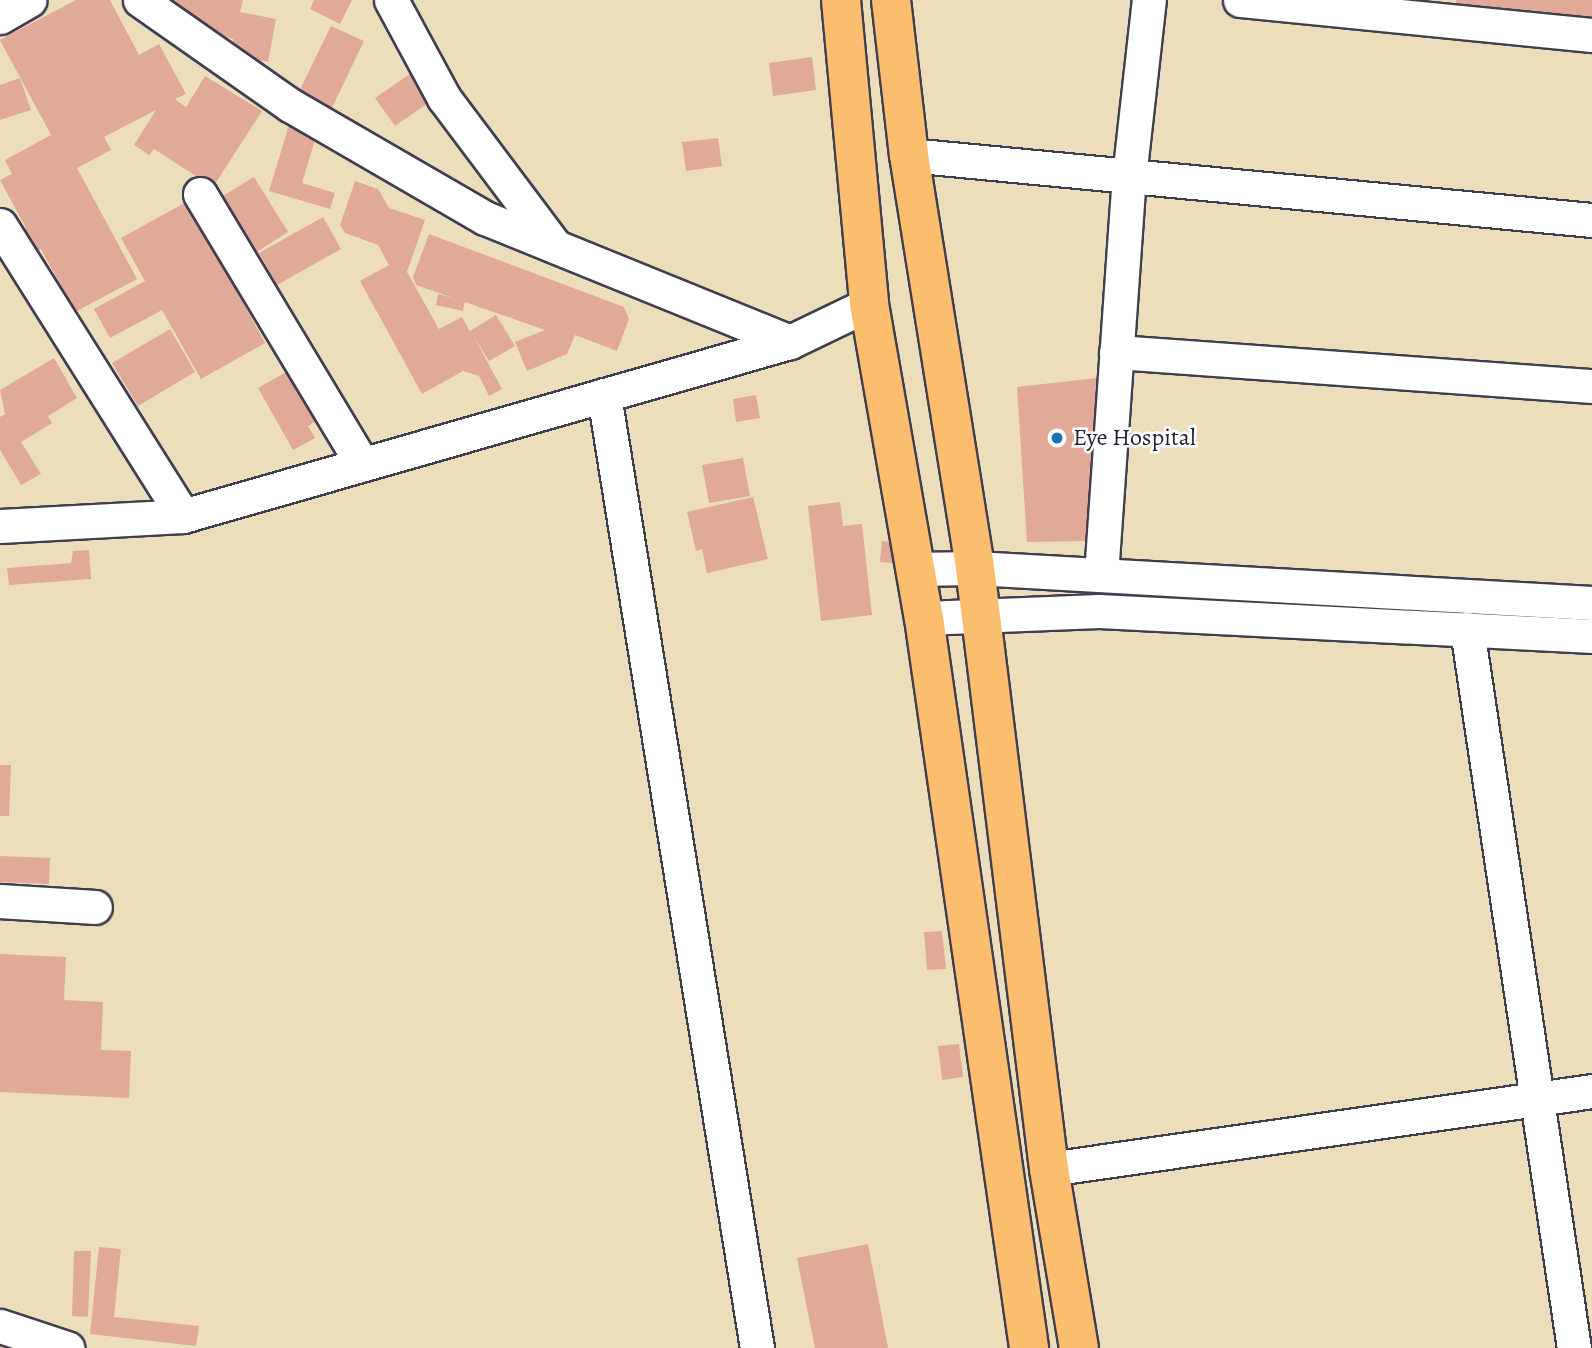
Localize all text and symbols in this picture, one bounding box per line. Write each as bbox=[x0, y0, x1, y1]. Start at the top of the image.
place label: Eye Hospital bbox=[1073, 424, 1196, 452]
marker: Eye Hospital bbox=[1047, 428, 1067, 448]

